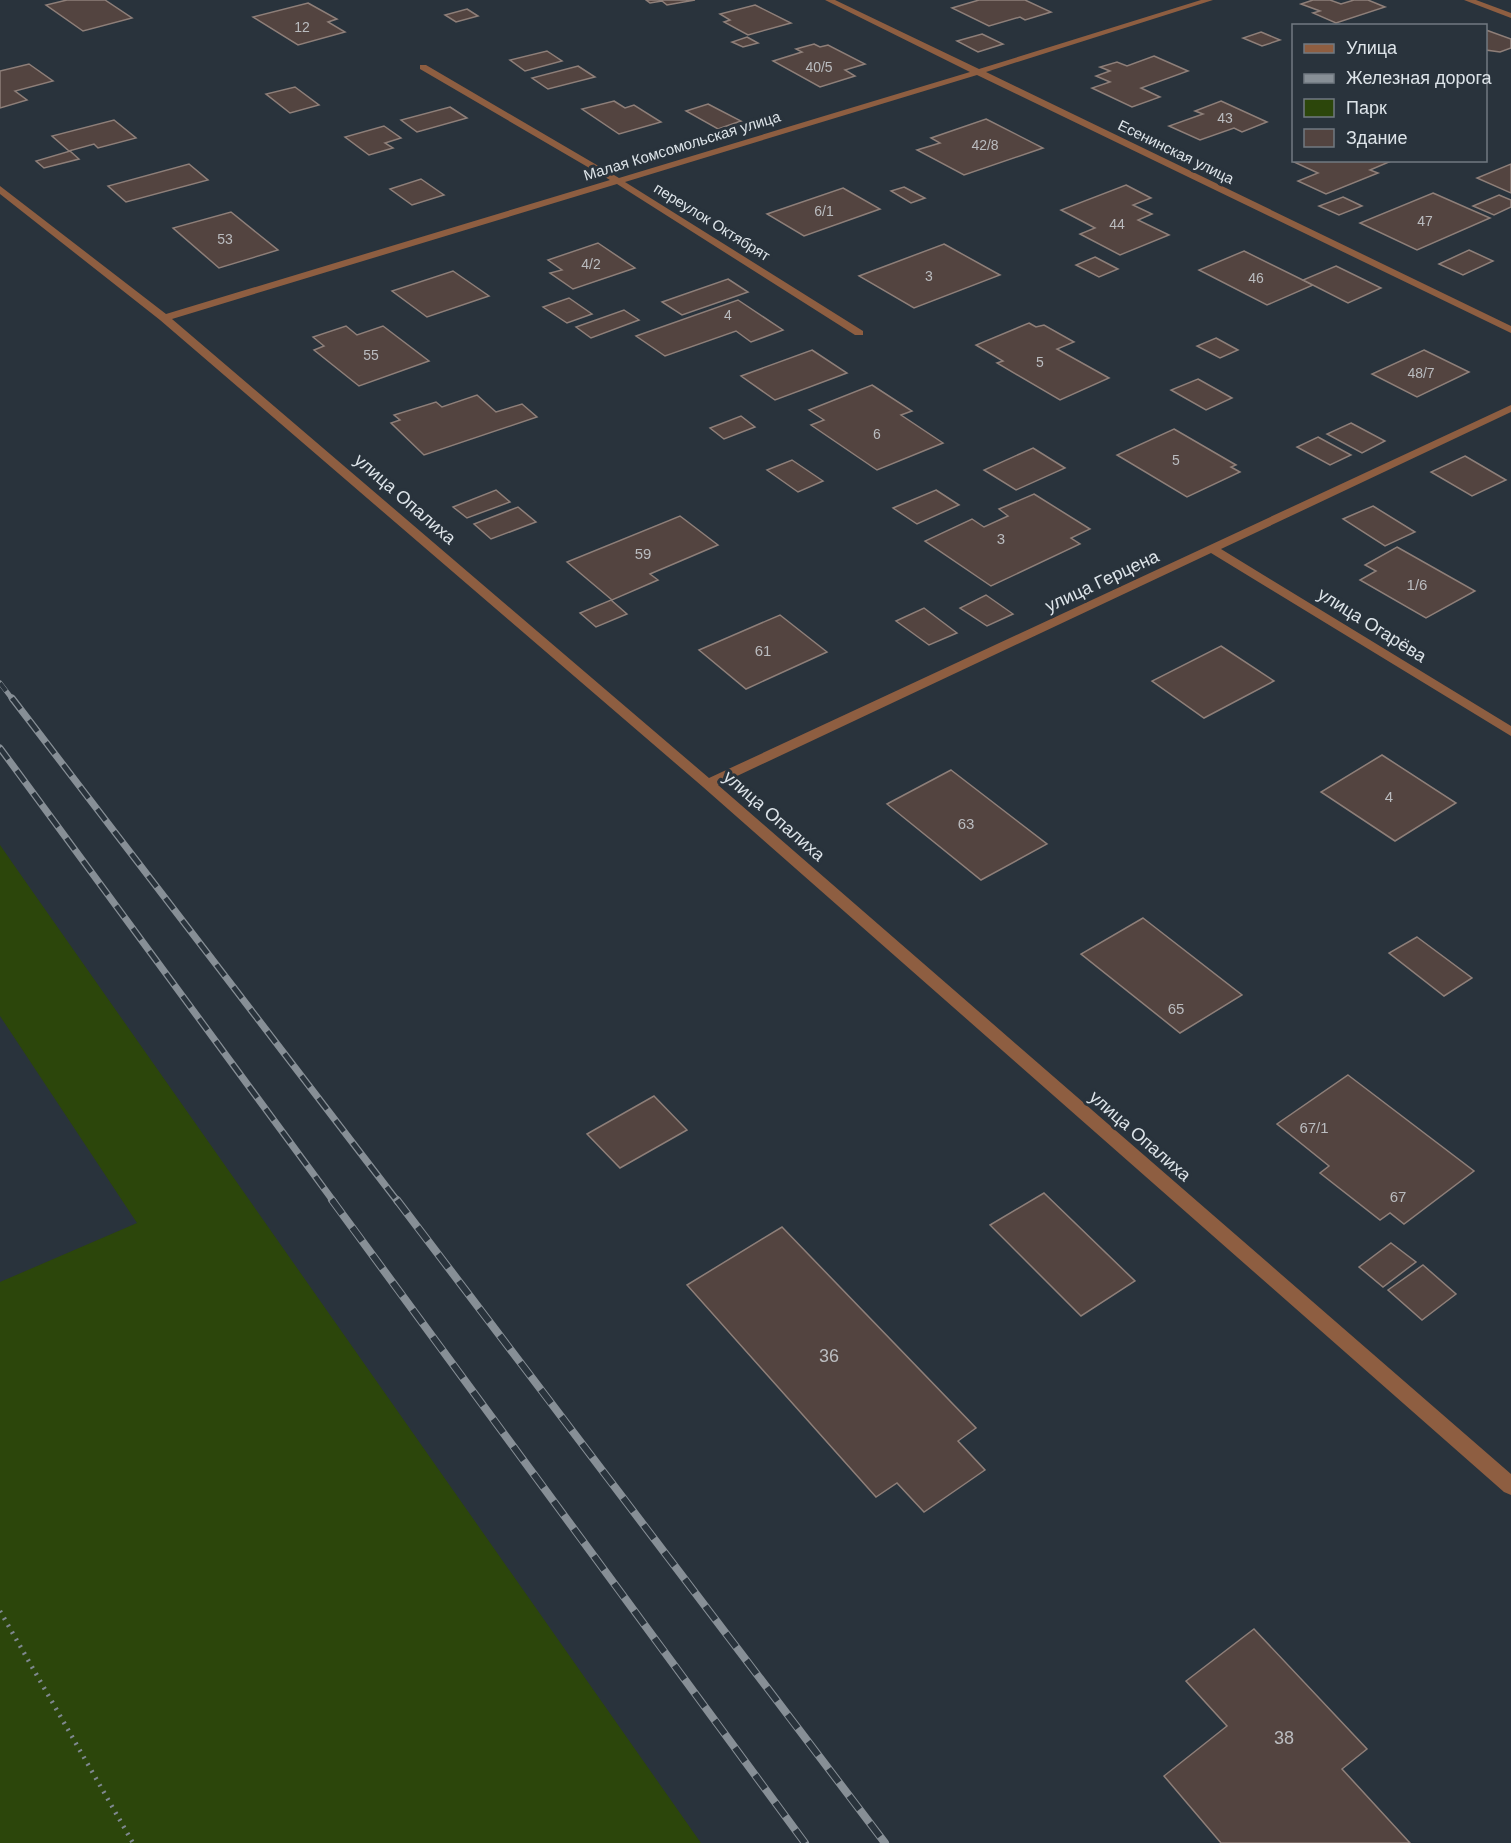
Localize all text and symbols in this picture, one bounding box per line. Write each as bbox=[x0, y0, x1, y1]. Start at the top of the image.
house number: 12 bbox=[294, 19, 310, 35]
legend bbox=[1292, 24, 1487, 162]
text: Улица bbox=[1346, 38, 1398, 58]
house number: 40/5 bbox=[805, 59, 833, 75]
text: Железная дорога bbox=[1346, 68, 1493, 88]
text: Парк bbox=[1346, 98, 1387, 118]
street label: Малая Комсомольская улица bbox=[581, 107, 783, 184]
house number: 43 bbox=[1217, 110, 1233, 126]
street label: Есенинская улица bbox=[1115, 116, 1238, 187]
text: Здание bbox=[1346, 128, 1407, 148]
house number: 42/8 bbox=[971, 137, 999, 153]
street label: переулок Октябрят bbox=[651, 179, 773, 264]
house number: 6/1 bbox=[814, 203, 834, 219]
house number: 47 bbox=[1417, 213, 1433, 229]
house number: 44 bbox=[1109, 216, 1125, 232]
house number: 53 bbox=[217, 231, 233, 247]
house number: 4/2 bbox=[581, 256, 601, 272]
house number: 3 bbox=[925, 268, 933, 284]
house number: 46 bbox=[1248, 270, 1264, 286]
house number: 4 bbox=[724, 307, 732, 323]
house number: 55 bbox=[363, 347, 379, 363]
house number: 5 bbox=[1036, 354, 1044, 370]
house number: 48/7 bbox=[1407, 365, 1435, 381]
house number: 6 bbox=[873, 426, 881, 442]
street label: улица Опалиха bbox=[350, 450, 460, 549]
house number: 5 bbox=[1172, 452, 1180, 468]
house number: 3 bbox=[997, 530, 1005, 547]
house number: 59 bbox=[635, 545, 651, 562]
street label: улица Герцена bbox=[1042, 546, 1163, 616]
house number: 1/6 bbox=[1407, 576, 1427, 593]
street label: улица Огарёва bbox=[1314, 584, 1431, 667]
house number: 61 bbox=[755, 642, 771, 659]
street label: улица Опалиха bbox=[719, 767, 829, 866]
house number: 4 bbox=[1385, 788, 1393, 805]
house number: 63 bbox=[958, 815, 974, 832]
house number: 65 bbox=[1168, 1000, 1184, 1017]
street label: улица Опалиха bbox=[1085, 1087, 1195, 1186]
house number: 67/1 bbox=[1299, 1119, 1329, 1136]
house number: 67 bbox=[1390, 1188, 1406, 1205]
house number: 36 bbox=[819, 1346, 839, 1366]
house number: 38 bbox=[1274, 1728, 1294, 1748]

